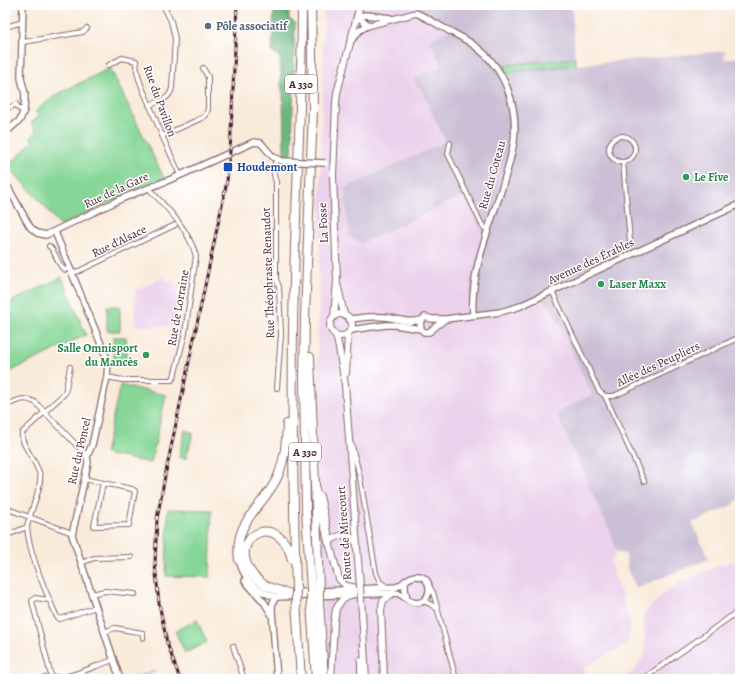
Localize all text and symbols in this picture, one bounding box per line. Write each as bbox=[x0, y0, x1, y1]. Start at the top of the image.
place label: Pôle associatif bbox=[216, 18, 289, 34]
marker: Pôle associatif bbox=[203, 21, 213, 31]
street label: Rue du Pavillon bbox=[140, 63, 181, 140]
road number: A 330 bbox=[285, 75, 317, 93]
street label: Rue du Coteau bbox=[474, 138, 510, 211]
place label: Houdemont bbox=[237, 159, 297, 175]
marker: Houdemont bbox=[222, 161, 234, 173]
street label: Rue de la Gare bbox=[81, 168, 151, 212]
place label: Le Five bbox=[694, 169, 729, 185]
marker: Le Five bbox=[681, 172, 691, 182]
street label: La Fosse bbox=[314, 202, 332, 244]
street label: Rue Théophraste Renaudot bbox=[258, 207, 278, 339]
street label: Rue d'Alsace bbox=[89, 221, 149, 261]
street label: Avenue des Érables bbox=[544, 234, 637, 288]
street label: Rue de Lorraine bbox=[163, 268, 193, 348]
place label: Laser Maxx bbox=[609, 276, 666, 292]
marker: Laser Maxx bbox=[596, 279, 606, 289]
street label: Allée des Peupliers bbox=[613, 338, 702, 391]
place label: Salle Omnisport du Mancès bbox=[57, 340, 138, 370]
marker: Salle Omnisport du Mancès bbox=[141, 350, 151, 360]
street label: Rue du Poncel bbox=[64, 416, 94, 486]
road number: A 330 bbox=[289, 443, 321, 461]
street label: Route de Mirecourt bbox=[333, 485, 355, 581]

